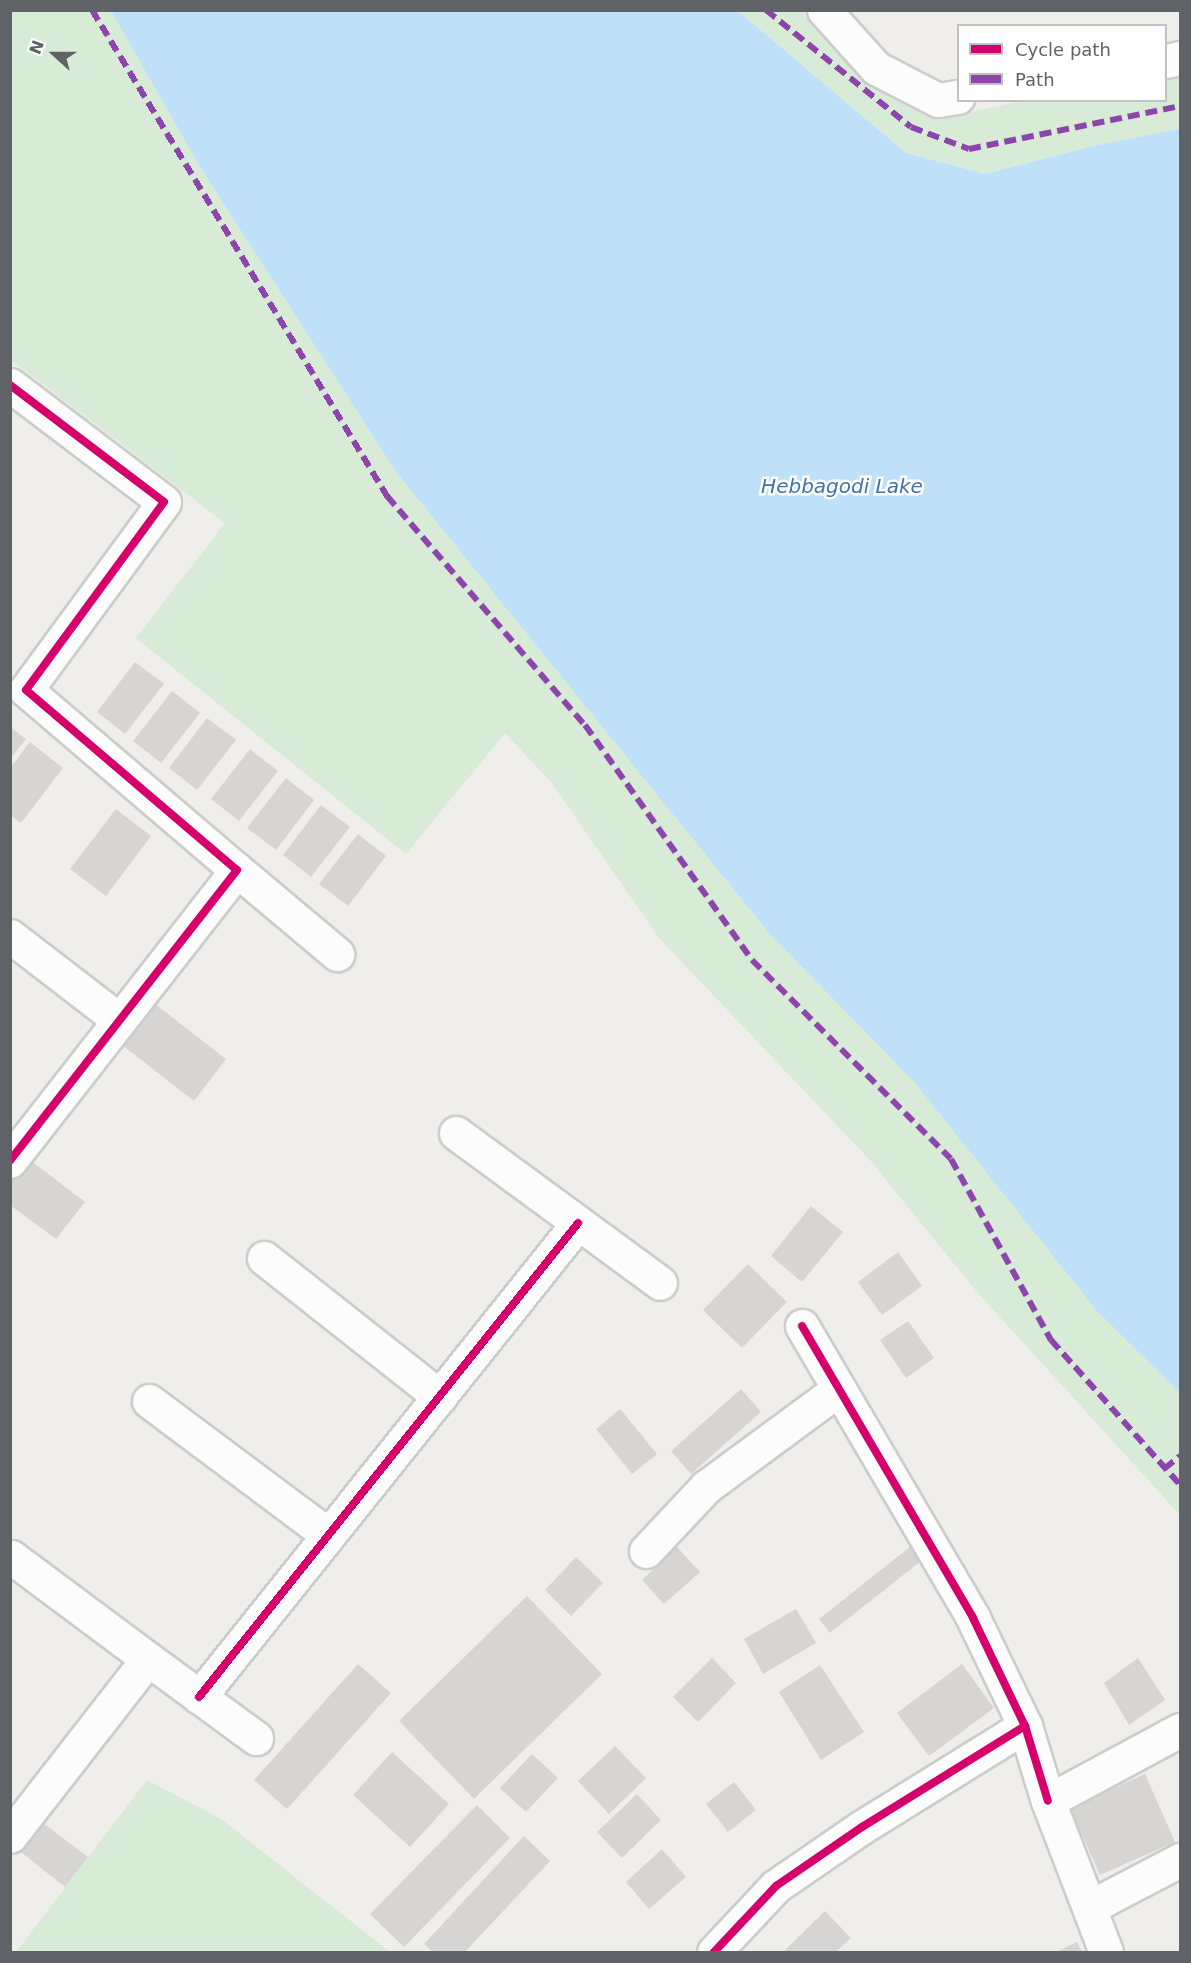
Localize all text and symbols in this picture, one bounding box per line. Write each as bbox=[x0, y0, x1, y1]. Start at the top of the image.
north arrow bbox=[24, 24, 84, 84]
legend bbox=[957, 24, 1167, 102]
text: N bbox=[25, 38, 48, 57]
text: Cycle path bbox=[1015, 39, 1111, 60]
text: Path bbox=[1015, 69, 1055, 90]
water label: Hebbagodi Lake bbox=[761, 474, 923, 498]

